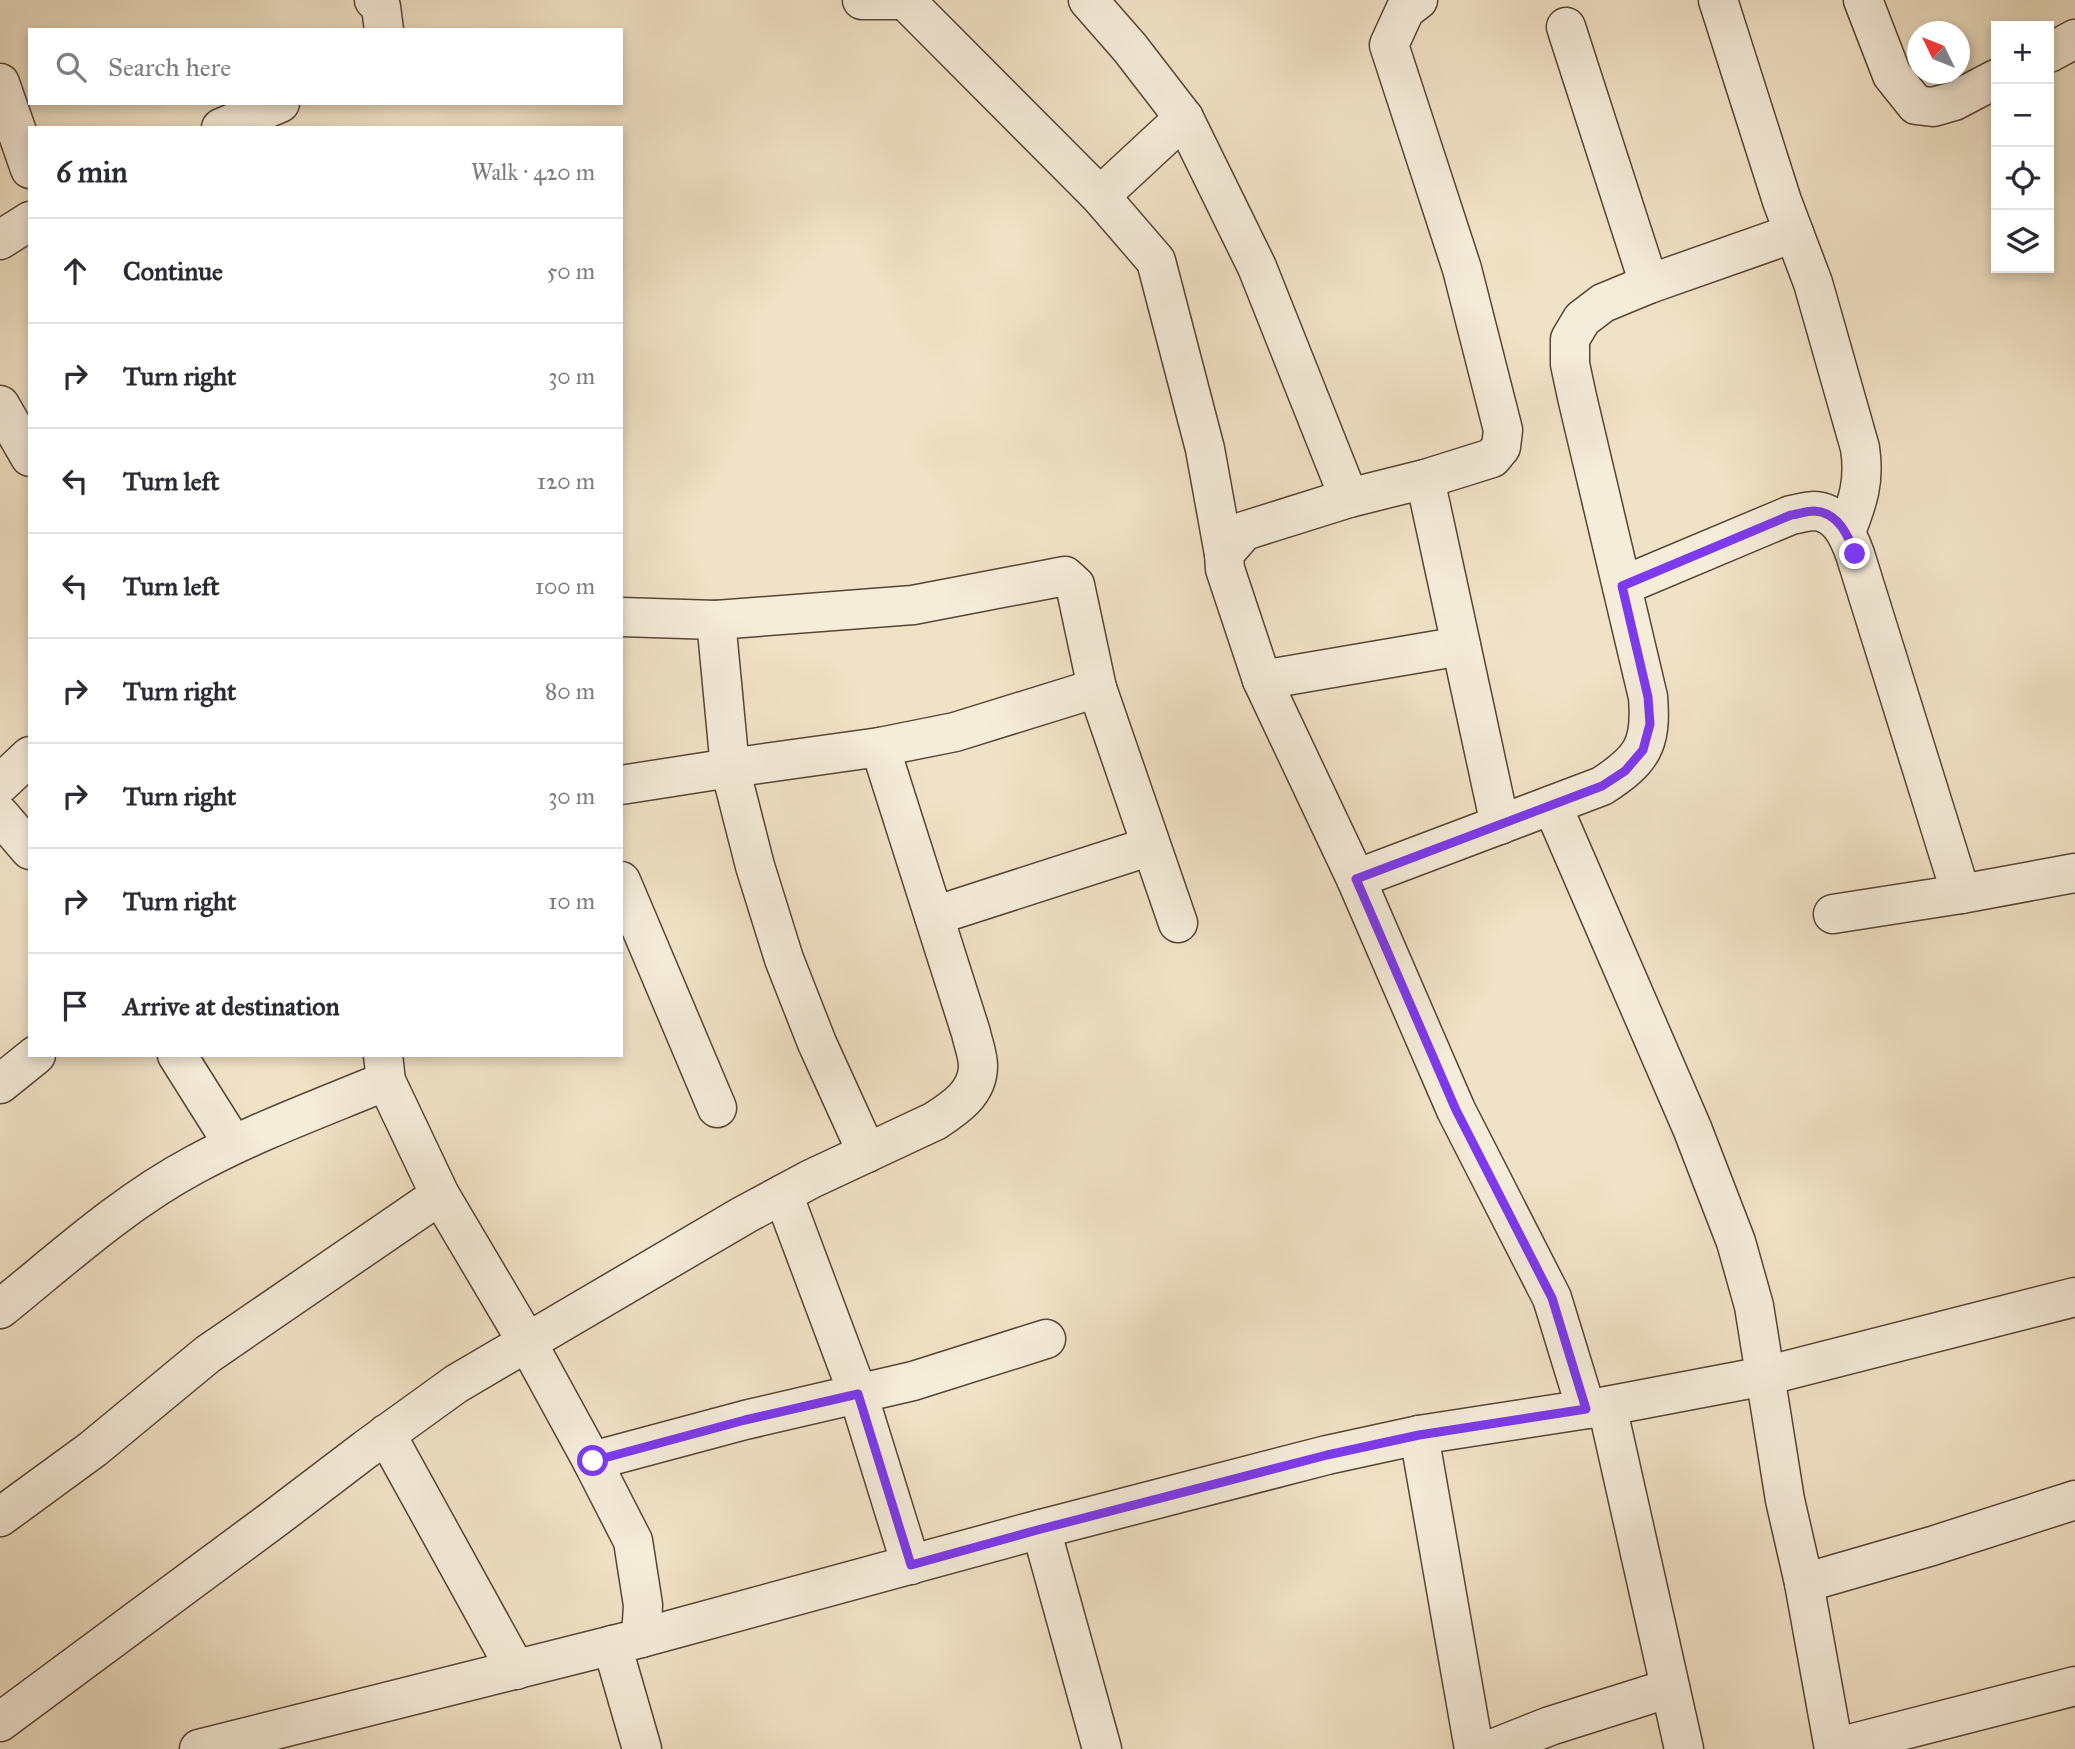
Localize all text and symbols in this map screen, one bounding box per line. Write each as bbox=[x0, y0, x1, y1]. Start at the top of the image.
north arrow bbox=[1907, 21, 1970, 84]
map controls bbox=[1991, 21, 2054, 273]
button: + bbox=[1991, 21, 2054, 84]
search box bbox=[28, 28, 623, 105]
icon: search bbox=[52, 48, 90, 86]
text: Search here bbox=[108, 51, 231, 83]
button: − bbox=[1991, 84, 2054, 147]
button: locate bbox=[1991, 147, 2054, 210]
text: 6 min bbox=[56, 154, 128, 190]
text: Walk · 420 m bbox=[471, 158, 595, 186]
button: layers bbox=[1991, 210, 2054, 273]
icon: ahead bbox=[56, 252, 94, 290]
text: Continue bbox=[123, 255, 223, 287]
text: 50 m bbox=[547, 257, 595, 285]
icon: right bbox=[56, 357, 94, 395]
text: Turn right bbox=[123, 360, 236, 392]
text: 30 m bbox=[548, 362, 595, 390]
icon: left bbox=[56, 462, 94, 500]
text: Turn left bbox=[123, 465, 219, 497]
text: 120 m bbox=[537, 467, 595, 495]
route end bbox=[1839, 538, 1870, 569]
icon: left bbox=[56, 567, 94, 605]
text: Turn left bbox=[123, 570, 219, 602]
text: 100 m bbox=[535, 572, 595, 600]
icon: right bbox=[56, 672, 94, 710]
text: Turn right bbox=[123, 675, 236, 707]
text: 80 m bbox=[545, 677, 595, 705]
icon: right bbox=[56, 777, 94, 815]
text: Turn right bbox=[123, 780, 236, 812]
text: 30 m bbox=[548, 782, 595, 810]
icon: right bbox=[56, 882, 94, 920]
text: Turn right bbox=[123, 885, 236, 917]
text: 10 m bbox=[548, 887, 595, 915]
icon: arrive bbox=[56, 987, 94, 1025]
text: Arrive at destination bbox=[123, 990, 340, 1022]
route start bbox=[577, 1445, 608, 1476]

